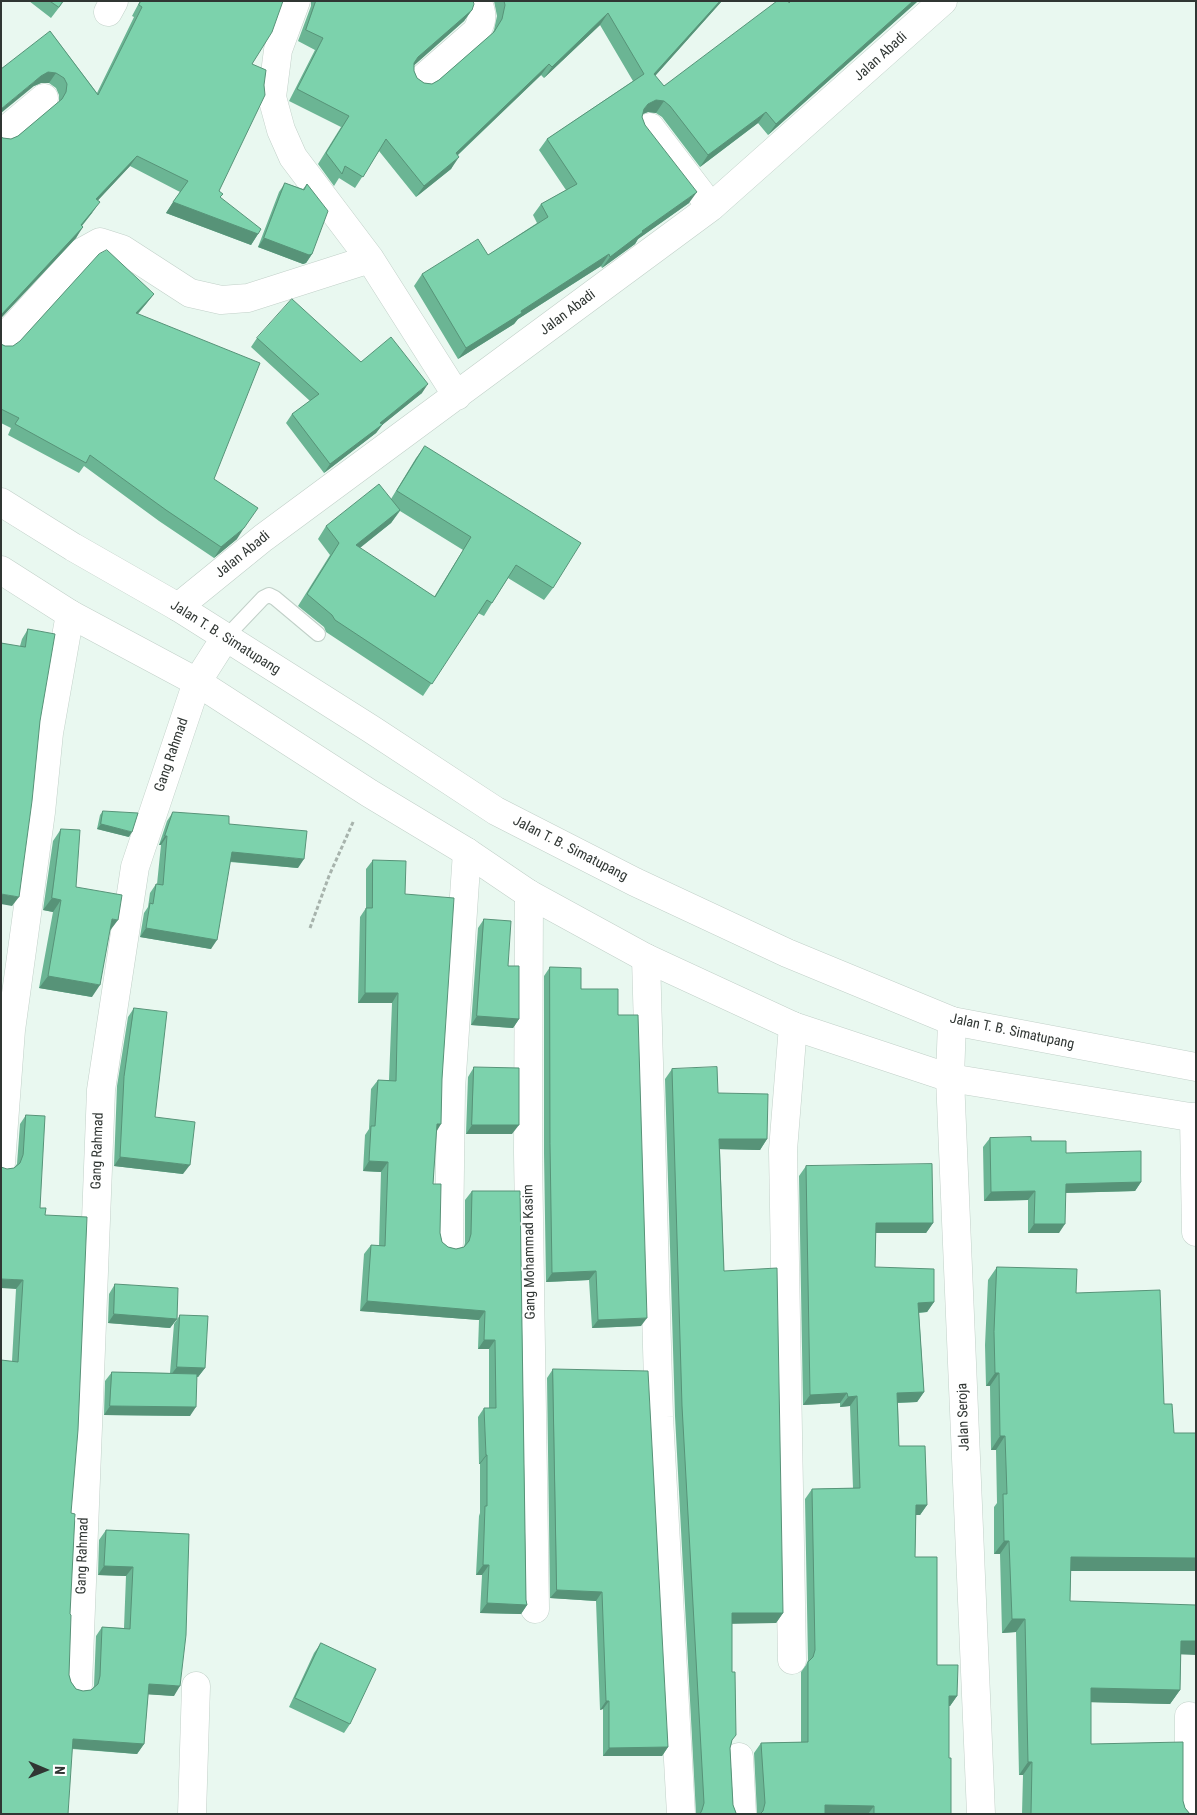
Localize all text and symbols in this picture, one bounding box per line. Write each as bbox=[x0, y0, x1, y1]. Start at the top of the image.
street label: Jalan Abadi bbox=[851, 29, 911, 85]
street label: Jalan Abadi bbox=[537, 287, 599, 339]
street label: Jalan Abadi bbox=[212, 528, 274, 582]
street label: Jalan T. B. Simatupang bbox=[167, 597, 283, 679]
street label: Gang Rahmad bbox=[152, 716, 192, 794]
street label: Jalan T. B. Simatupang bbox=[510, 813, 630, 885]
street label: Jalan T. B. Simatupang bbox=[948, 1011, 1076, 1053]
street label: Gang Rahmad bbox=[88, 1112, 108, 1190]
street label: Gang Mohammad Kasim bbox=[520, 1184, 540, 1320]
street label: Jalan Seroja bbox=[954, 1383, 974, 1451]
street label: Gang Rahmad bbox=[73, 1517, 93, 1595]
north arrow bbox=[20, 1745, 70, 1795]
text: N bbox=[52, 1766, 68, 1775]

